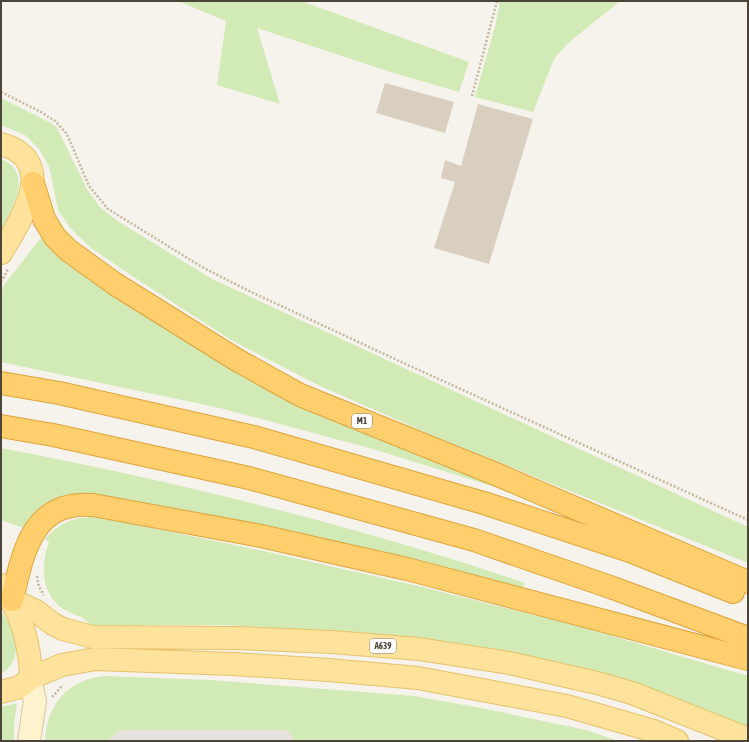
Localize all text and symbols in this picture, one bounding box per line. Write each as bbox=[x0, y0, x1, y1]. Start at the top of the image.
road number: M1 bbox=[352, 414, 372, 428]
road number: A639 bbox=[370, 639, 396, 653]

